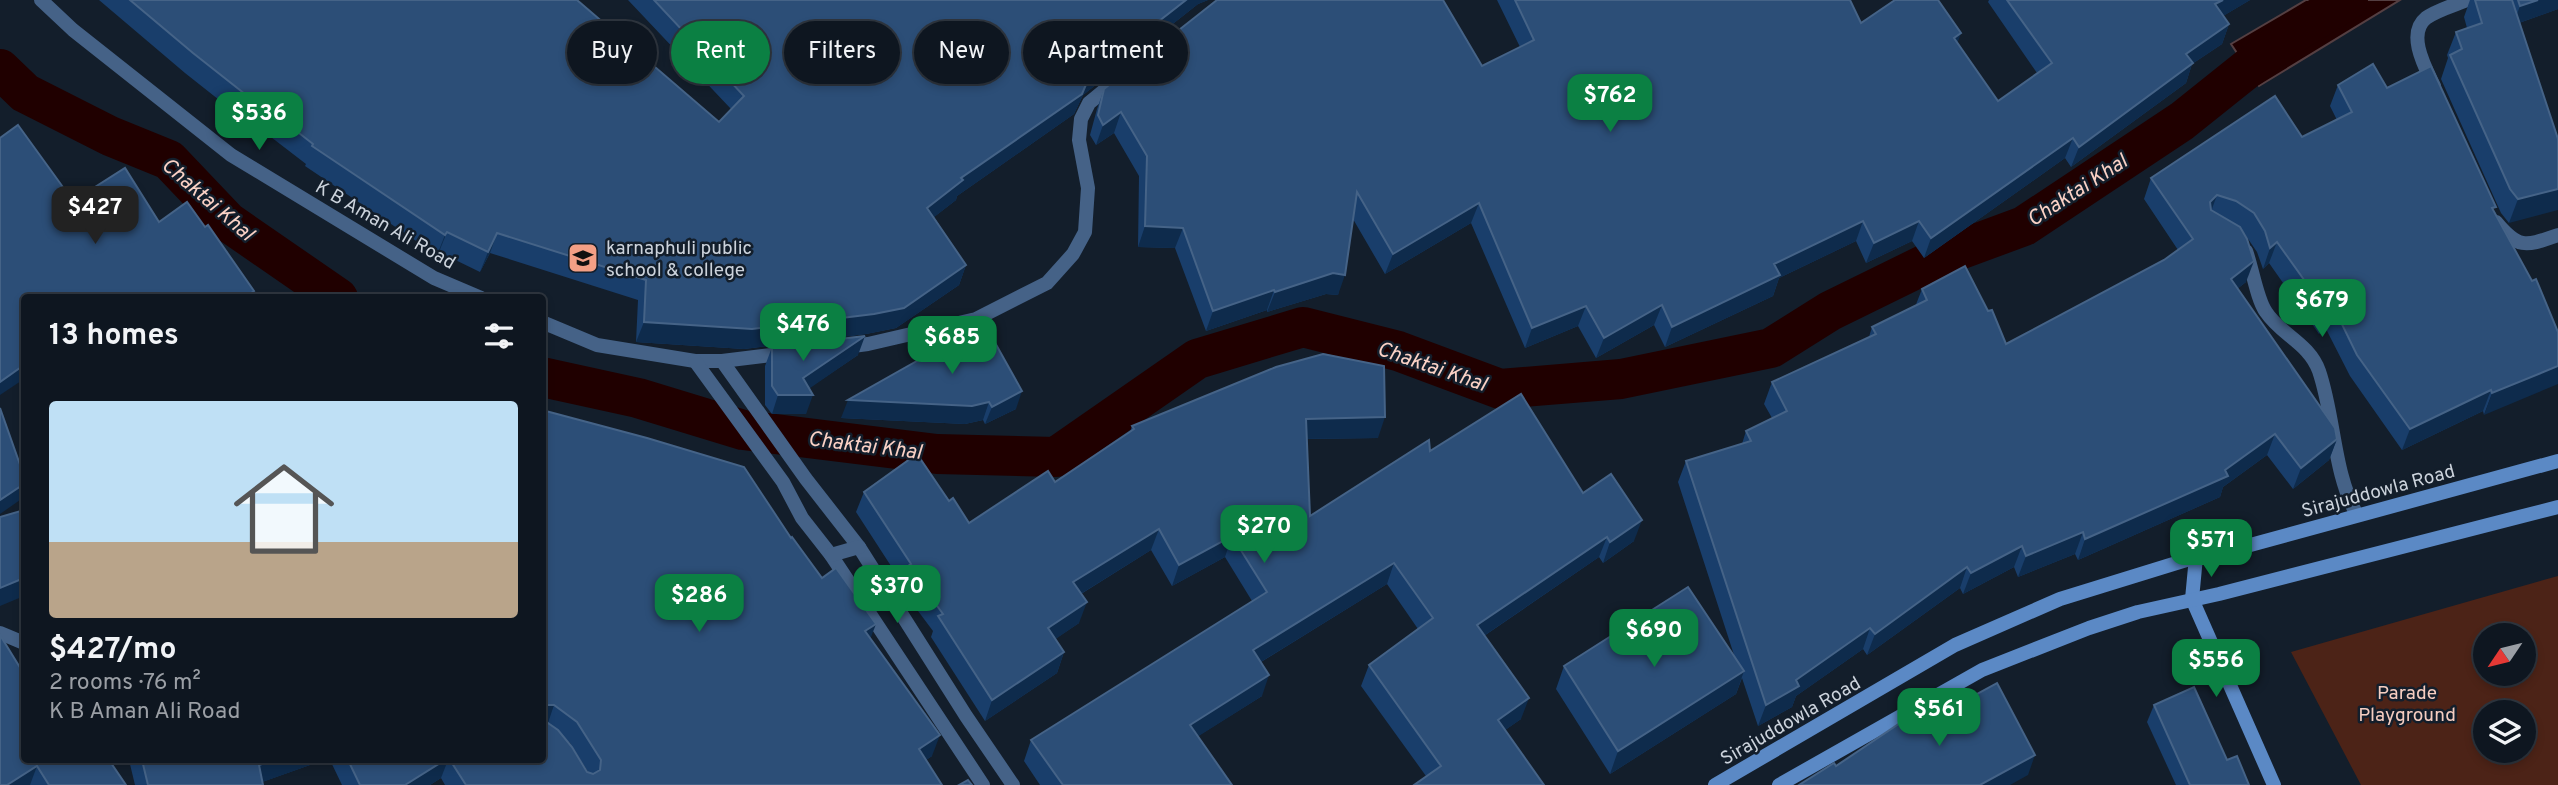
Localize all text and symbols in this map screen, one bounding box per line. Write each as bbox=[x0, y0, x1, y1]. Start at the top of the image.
chip: Buy bbox=[567, 21, 657, 84]
chip: Rent bbox=[671, 21, 770, 84]
chip: Filters bbox=[784, 21, 900, 84]
chip: New bbox=[914, 21, 1009, 84]
chip: Apartment bbox=[1023, 21, 1188, 84]
pin: $762 bbox=[1569, 74, 1651, 134]
text: $762 bbox=[1583, 82, 1637, 111]
pin: $536 bbox=[218, 92, 300, 152]
text: $536 bbox=[231, 100, 287, 129]
water label: Chaktai Khal bbox=[2022, 148, 2135, 234]
water label: Chaktai Khal bbox=[155, 152, 260, 249]
street label: K B Aman Ali Road bbox=[311, 176, 459, 276]
pin: $427 bbox=[54, 187, 136, 246]
text: $427 bbox=[68, 194, 122, 223]
place label: karnaphuli public school & college bbox=[606, 237, 752, 283]
school or university icon: karnaphuli public school & college bbox=[566, 241, 600, 275]
pin: $679 bbox=[2281, 280, 2363, 339]
text: $679 bbox=[2295, 287, 2349, 316]
pin: $476 bbox=[762, 304, 844, 363]
text: $476 bbox=[776, 311, 830, 340]
pin: $685 bbox=[911, 316, 993, 376]
icon: filters bbox=[480, 317, 518, 355]
text: 13 homes bbox=[49, 318, 179, 355]
text: $685 bbox=[924, 324, 980, 353]
water label: Chaktai Khal bbox=[1373, 336, 1492, 399]
water label: Chaktai Khal bbox=[806, 426, 925, 467]
icon: home bbox=[221, 446, 347, 572]
street label: Sirajuddowla Road bbox=[2299, 460, 2458, 524]
pin: $270 bbox=[1223, 505, 1305, 565]
text: $270 bbox=[1236, 513, 1292, 542]
pin: $571 bbox=[2170, 520, 2252, 579]
text: $571 bbox=[2186, 527, 2236, 556]
pin: $370 bbox=[856, 566, 938, 625]
text: $370 bbox=[870, 573, 924, 602]
pin: $286 bbox=[658, 574, 740, 634]
text: $286 bbox=[671, 582, 727, 611]
pin: $690 bbox=[1613, 610, 1695, 669]
text: $690 bbox=[1625, 617, 1683, 646]
north arrow bbox=[2473, 623, 2536, 686]
map controls bbox=[2473, 623, 2536, 763]
text: $427/mo bbox=[49, 632, 176, 669]
pin: $556 bbox=[2175, 640, 2257, 699]
text: $556 bbox=[2188, 647, 2244, 676]
text: 2 rooms · 76 m² bbox=[49, 669, 201, 698]
street label: Sirajuddowla Road bbox=[1717, 672, 1865, 772]
park label: Parade Playground bbox=[2358, 682, 2456, 728]
pin: $561 bbox=[1898, 688, 1980, 748]
text: $561 bbox=[1913, 696, 1965, 725]
text: K B Aman Ali Road bbox=[49, 698, 240, 727]
button: layers bbox=[2473, 700, 2536, 763]

